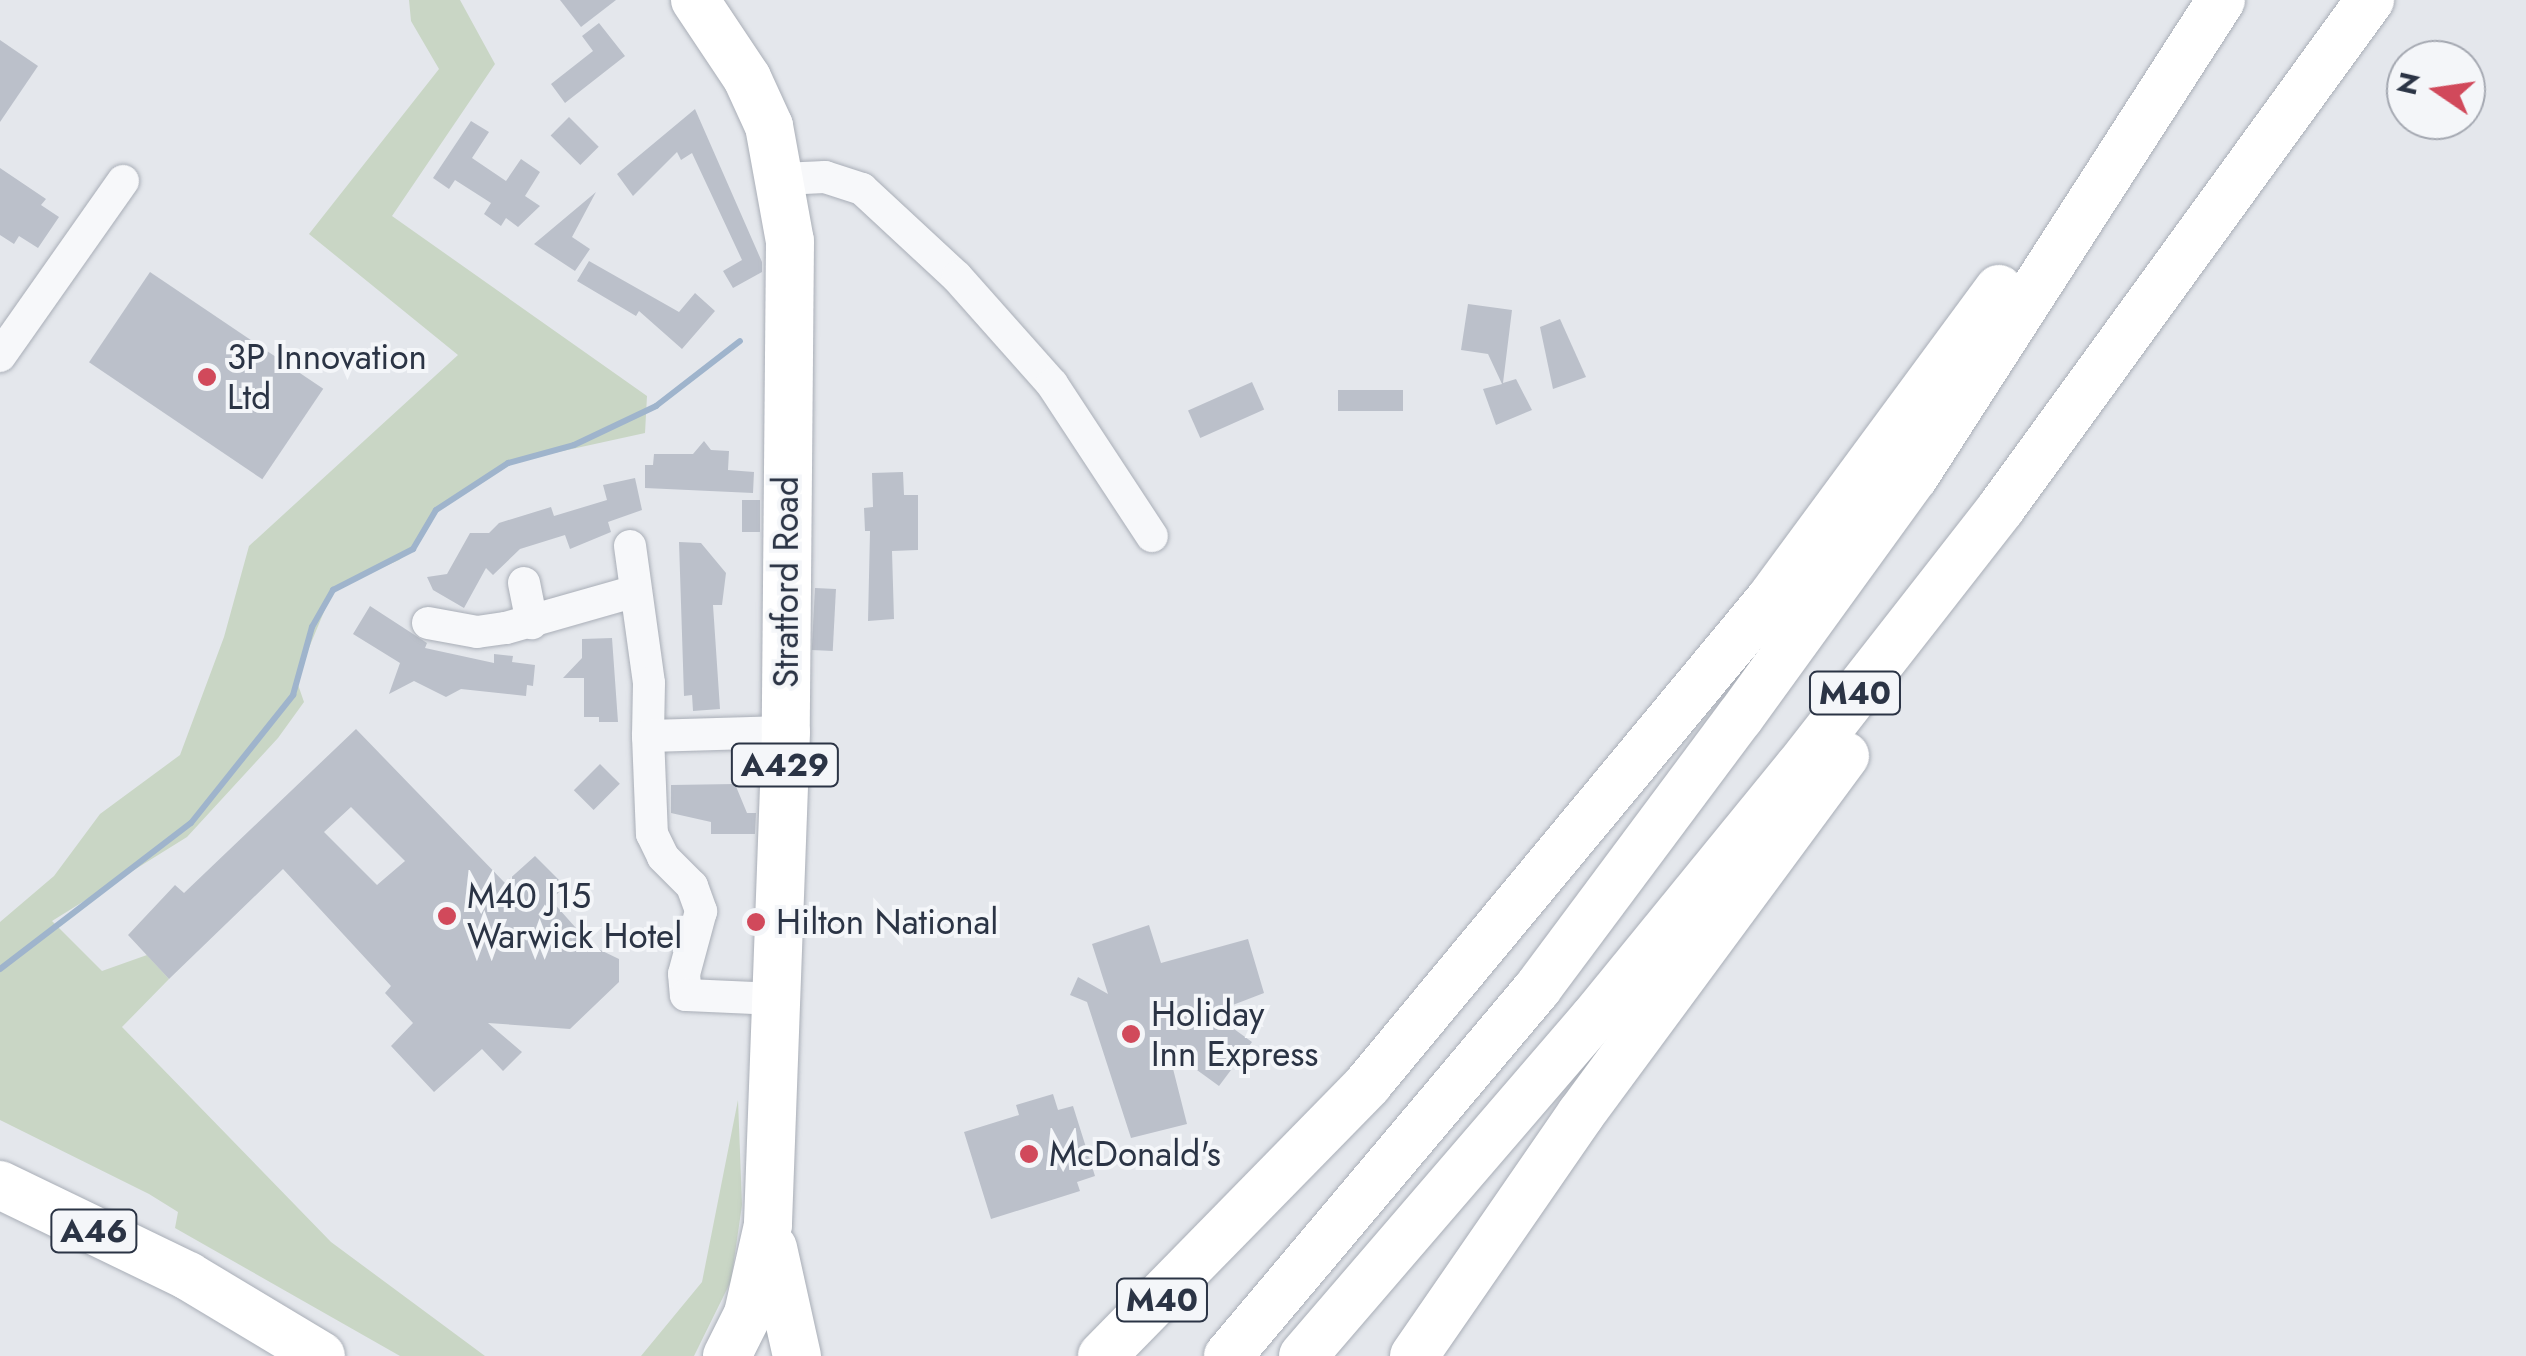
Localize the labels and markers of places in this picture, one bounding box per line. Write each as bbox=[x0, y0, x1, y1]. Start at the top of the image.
place label: 3P Innovation Ltd bbox=[227, 336, 427, 418]
marker: 3P Innovation Ltd bbox=[196, 366, 218, 388]
place label: M40 J15 Warwick Hotel bbox=[467, 875, 682, 957]
place label: Hilton National bbox=[776, 901, 998, 943]
marker: M40 J15 Warwick Hotel bbox=[436, 905, 458, 927]
marker: Hilton National bbox=[745, 911, 767, 933]
place label: Holiday Inn Express bbox=[1151, 993, 1318, 1075]
marker: Holiday Inn Express bbox=[1120, 1023, 1142, 1045]
place label: McDonald's bbox=[1049, 1133, 1221, 1175]
marker: McDonald's bbox=[1018, 1143, 1040, 1165]

